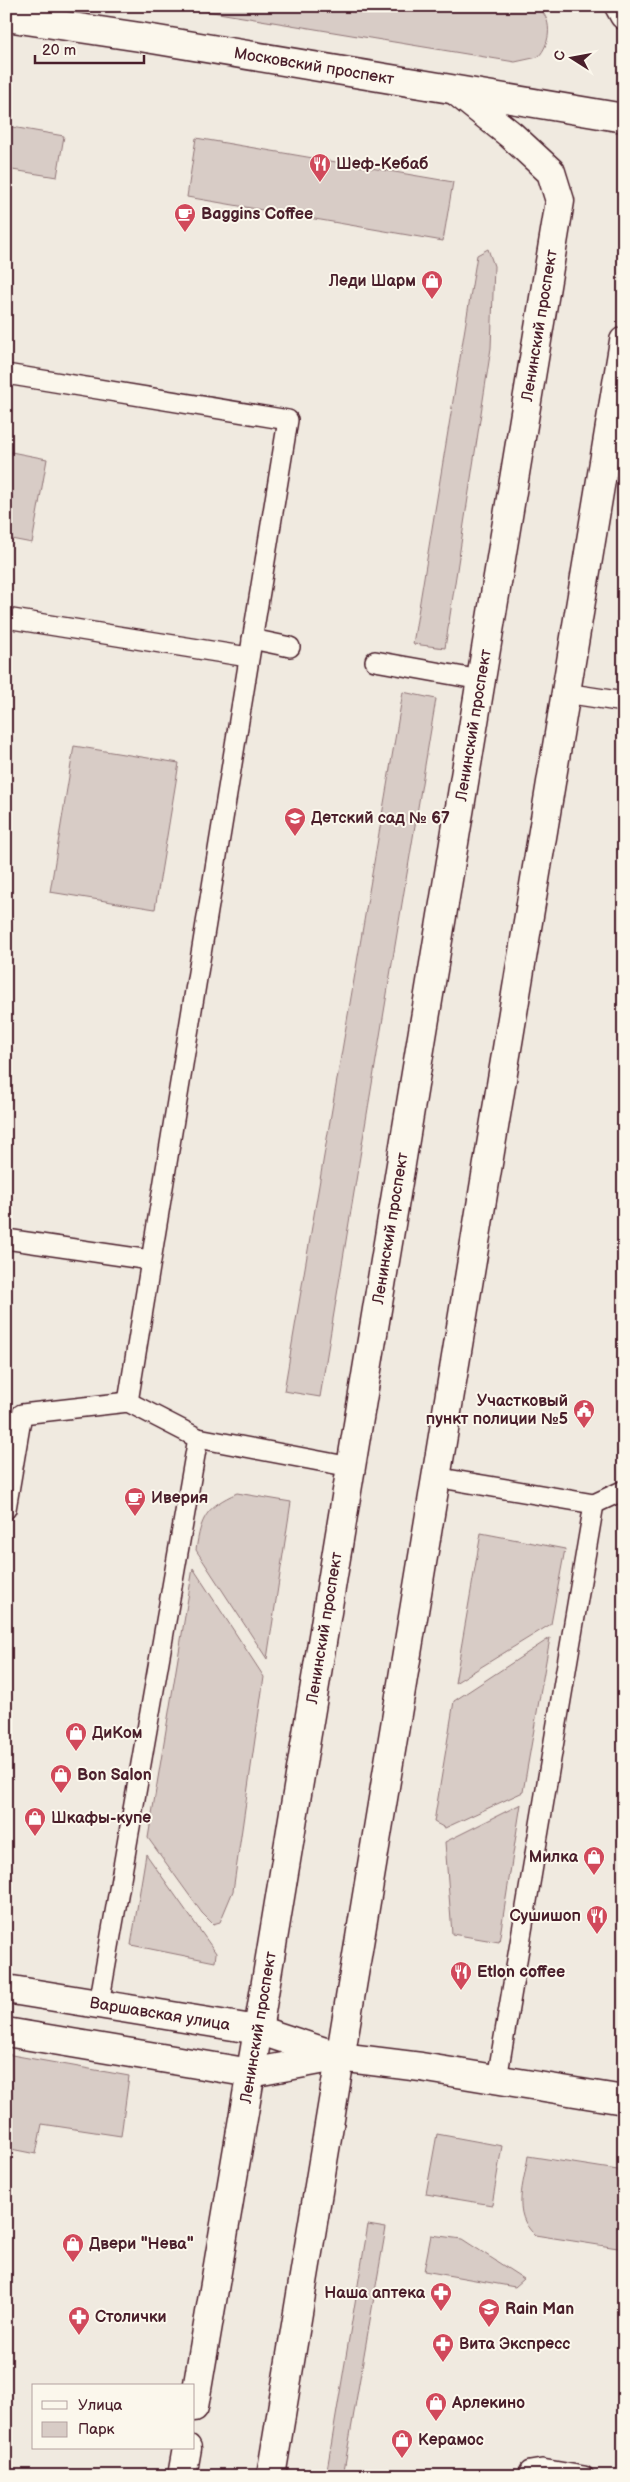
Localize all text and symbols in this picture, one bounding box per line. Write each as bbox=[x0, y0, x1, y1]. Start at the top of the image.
scale bar bbox=[35, 32, 144, 64]
north arrow bbox=[548, 32, 598, 82]
text: 20 m bbox=[42, 41, 76, 60]
street label: Московский проспект bbox=[233, 43, 396, 89]
text: С bbox=[550, 49, 569, 62]
restaurant icon: Шеф-Кебаб bbox=[308, 152, 332, 183]
place label: Шеф-Кебаб bbox=[336, 155, 428, 174]
cafe icon: Baggins Coffee bbox=[173, 202, 197, 233]
place label: Baggins Coffee bbox=[201, 205, 313, 224]
street label: Ленинский проспект bbox=[517, 248, 561, 404]
shop icon: Леди Шарм bbox=[420, 269, 444, 300]
place label: Леди Шарм bbox=[328, 272, 416, 291]
street label: Ленинский проспект bbox=[451, 647, 495, 803]
school or university icon: Детский сад № 67 bbox=[283, 806, 307, 837]
place label: Детский сад № 67 bbox=[311, 809, 450, 828]
street label: Ленинский проспект bbox=[368, 1150, 412, 1307]
place label: Участковый пункт полиции №5 bbox=[426, 1392, 568, 1429]
public building icon: Участковый пункт полиции №5 bbox=[572, 1398, 596, 1429]
cafe icon: Иверия bbox=[123, 1486, 147, 1517]
place label: Иверия bbox=[151, 1489, 208, 1508]
street label: Ленинский проспект bbox=[302, 1550, 346, 1706]
shop icon: ДиКом bbox=[64, 1721, 88, 1752]
place label: ДиКом bbox=[92, 1724, 142, 1743]
shop icon: Bon Salon bbox=[49, 1763, 73, 1794]
place label: Bon Salon bbox=[77, 1766, 152, 1785]
shop icon: Шкафы-купе bbox=[23, 1806, 47, 1837]
place label: Шкафы-купе bbox=[51, 1809, 151, 1828]
shop icon: Милка bbox=[582, 1845, 606, 1876]
place label: Милка bbox=[529, 1848, 579, 1867]
restaurant icon: Сушишоп bbox=[585, 1904, 609, 1935]
place label: Сушишоп bbox=[510, 1907, 581, 1926]
street label: Ленинский проспект bbox=[236, 1950, 280, 2106]
restaurant icon: Etlon coffee bbox=[449, 1960, 473, 1991]
place label: Etlon coffee bbox=[477, 1963, 565, 1982]
street label: Варшавская улица bbox=[88, 1993, 232, 2035]
shop icon: Двери "Нева" bbox=[61, 2232, 85, 2263]
place label: Двери "Нева" bbox=[89, 2235, 194, 2254]
pharmacy icon: Наша аптека bbox=[429, 2281, 453, 2312]
place label: Наша аптека bbox=[324, 2284, 426, 2303]
school or university icon: Rain Man bbox=[477, 2297, 501, 2328]
place label: Rain Man bbox=[505, 2300, 574, 2319]
pharmacy icon: Столички bbox=[67, 2305, 91, 2336]
place label: Столички bbox=[95, 2308, 167, 2327]
pharmacy icon: Вита Экспресс bbox=[431, 2332, 455, 2363]
place label: Вита Экспресс bbox=[459, 2335, 570, 2354]
legend bbox=[32, 2384, 195, 2450]
shop icon: Арлекино bbox=[424, 2391, 448, 2422]
place label: Арлекино bbox=[451, 2394, 525, 2413]
text: Улица bbox=[78, 2396, 123, 2415]
text: Парк bbox=[78, 2420, 115, 2439]
shop icon: Керамос bbox=[390, 2428, 414, 2459]
place label: Керамос bbox=[418, 2431, 484, 2450]

